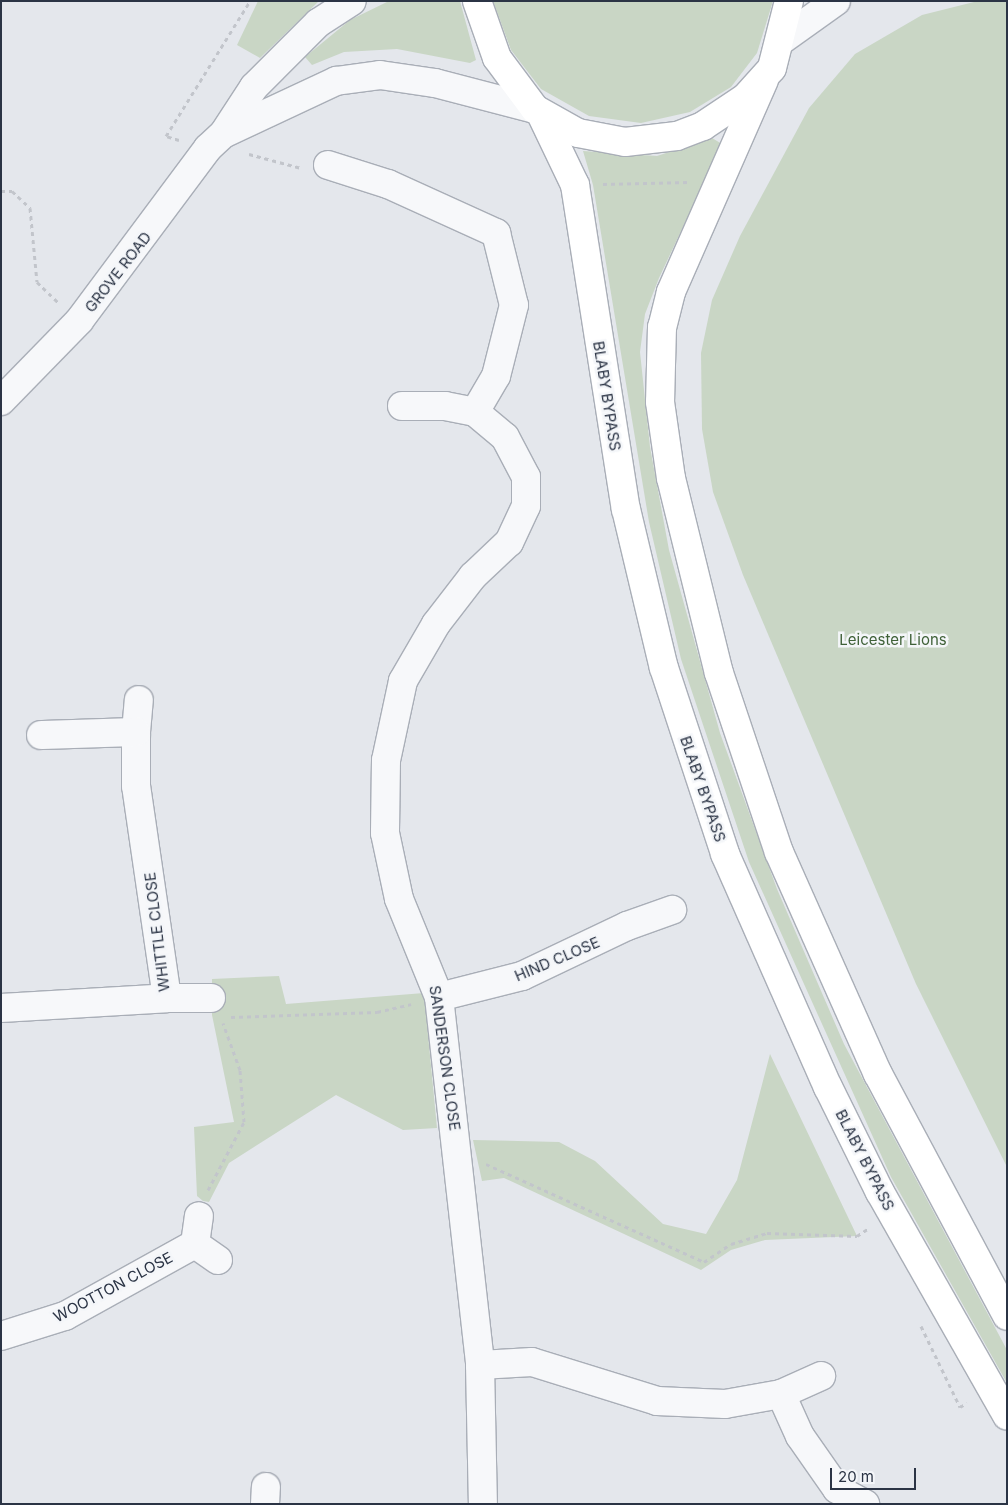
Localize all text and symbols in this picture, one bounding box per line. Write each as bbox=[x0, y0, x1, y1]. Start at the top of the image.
street label: GROVE ROAD bbox=[81, 228, 155, 316]
street label: BLABY BYPASS bbox=[589, 340, 625, 452]
park label: Leicester Lions bbox=[839, 631, 947, 649]
street label: BLABY BYPASS bbox=[676, 734, 730, 844]
street label: WHITTLE CLOSE bbox=[141, 871, 173, 993]
street label: HIND CLOSE bbox=[512, 933, 602, 985]
street label: SANDERSON CLOSE bbox=[426, 984, 464, 1132]
street label: BLABY BYPASS bbox=[832, 1106, 898, 1214]
street label: WOOTTON CLOSE bbox=[50, 1248, 176, 1326]
scale bar bbox=[833, 1458, 919, 1490]
text: 20 m bbox=[838, 1467, 874, 1486]

